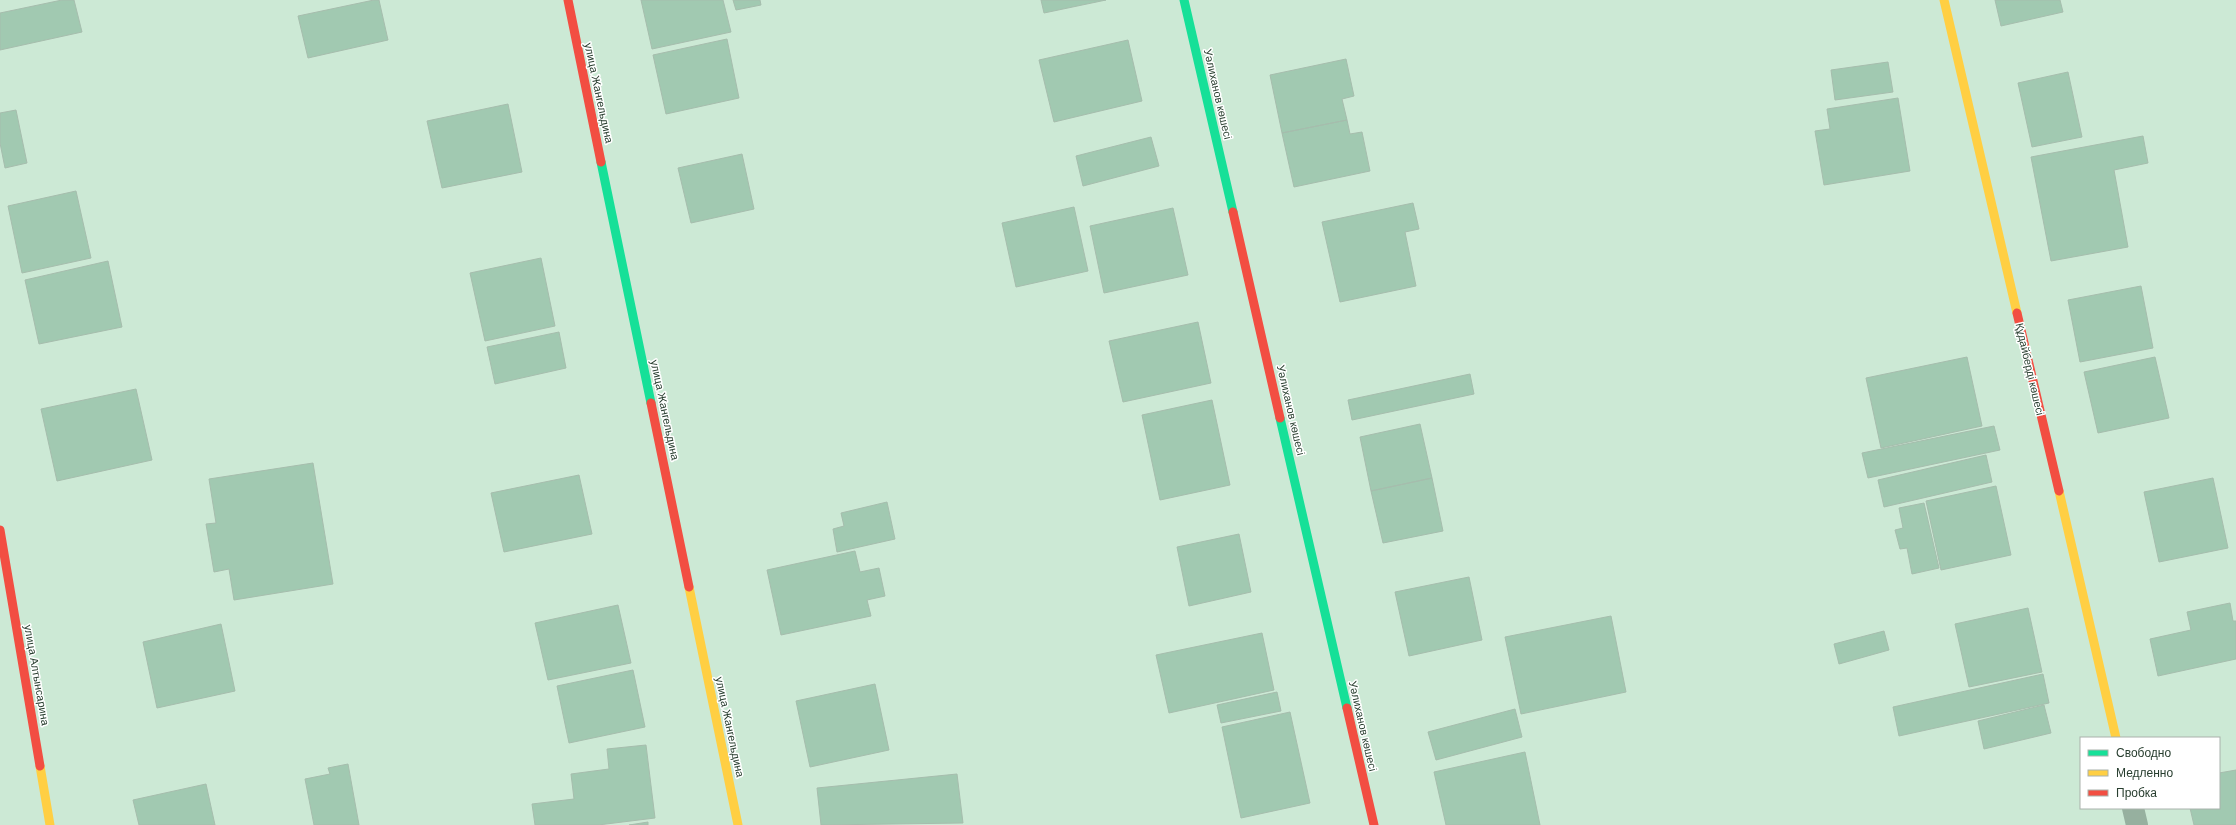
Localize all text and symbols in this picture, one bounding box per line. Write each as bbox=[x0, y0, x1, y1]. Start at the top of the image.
street label: улица Жангельдина bbox=[583, 42, 616, 145]
street label: Уәлиханов көшесі bbox=[1202, 48, 1234, 140]
street label: Құдайберді көшесі bbox=[2014, 322, 2046, 416]
street label: улица Жангельдина bbox=[649, 359, 682, 462]
street label: Уәлиханов көшесі bbox=[1275, 364, 1307, 456]
street label: улица Алтынсарина bbox=[22, 624, 52, 727]
street label: улица Жангельдина bbox=[714, 676, 747, 779]
street label: Уәлиханов көшесі bbox=[1347, 680, 1379, 772]
legend bbox=[2080, 737, 2220, 809]
text: Свободно bbox=[2116, 746, 2171, 760]
text: Медленно bbox=[2116, 766, 2173, 780]
text: Пробка bbox=[2116, 786, 2157, 800]

